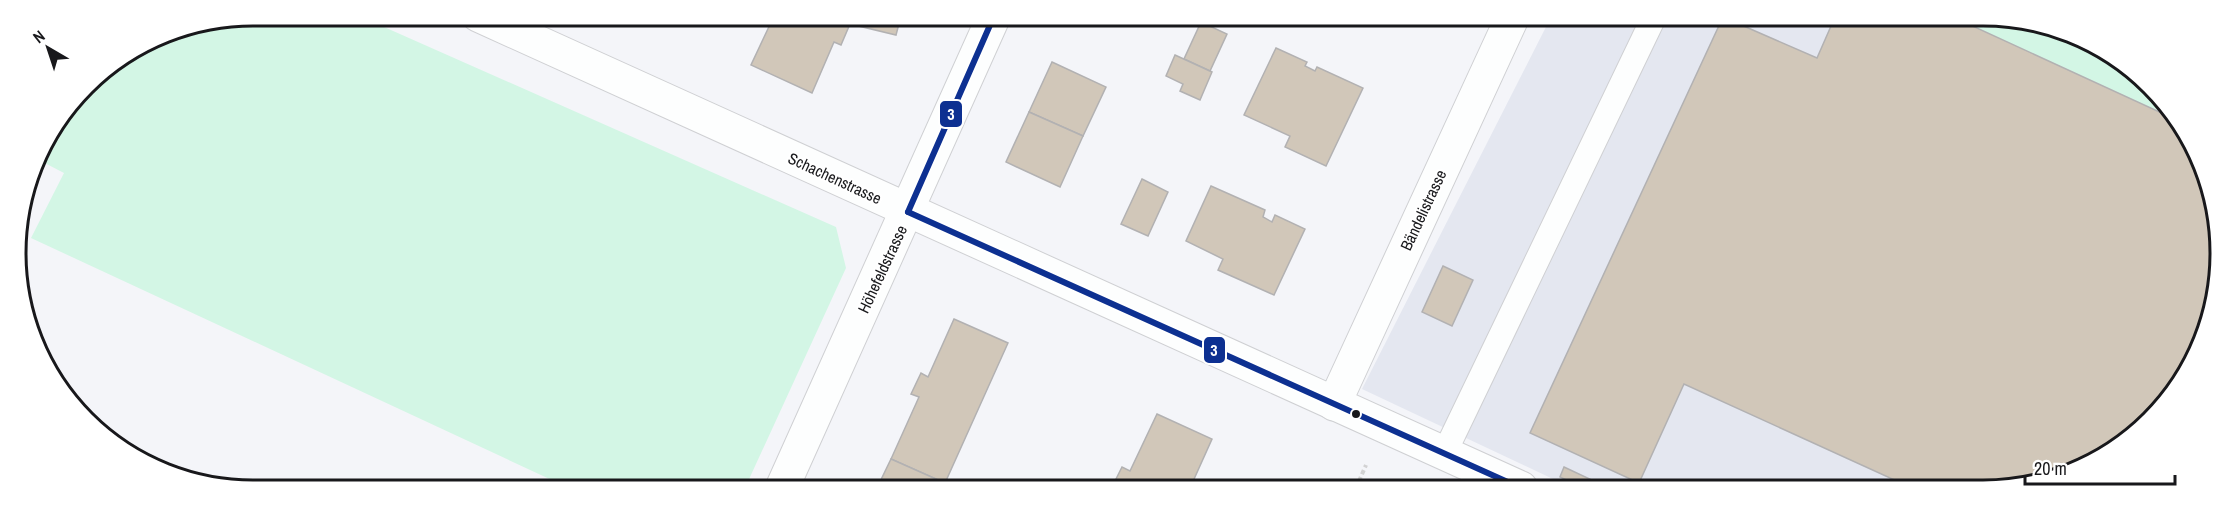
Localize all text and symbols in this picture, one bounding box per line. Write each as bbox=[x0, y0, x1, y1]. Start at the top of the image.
north arrow bbox=[18, 18, 78, 78]
text: N bbox=[28, 25, 49, 48]
line badge: 3 bbox=[939, 100, 963, 128]
text: 3 bbox=[947, 103, 955, 125]
street label: Schachenstrasse bbox=[785, 147, 885, 209]
street label: Bändelistrasse bbox=[1395, 166, 1451, 254]
street label: Höhefeldstrasse bbox=[852, 221, 912, 317]
line badge: 3 bbox=[1203, 336, 1226, 364]
text: 3 bbox=[1210, 339, 1218, 361]
unlabelled marker bbox=[1350, 408, 1362, 420]
scale bar bbox=[2025, 448, 2175, 486]
text: 20 m bbox=[2034, 456, 2067, 481]

